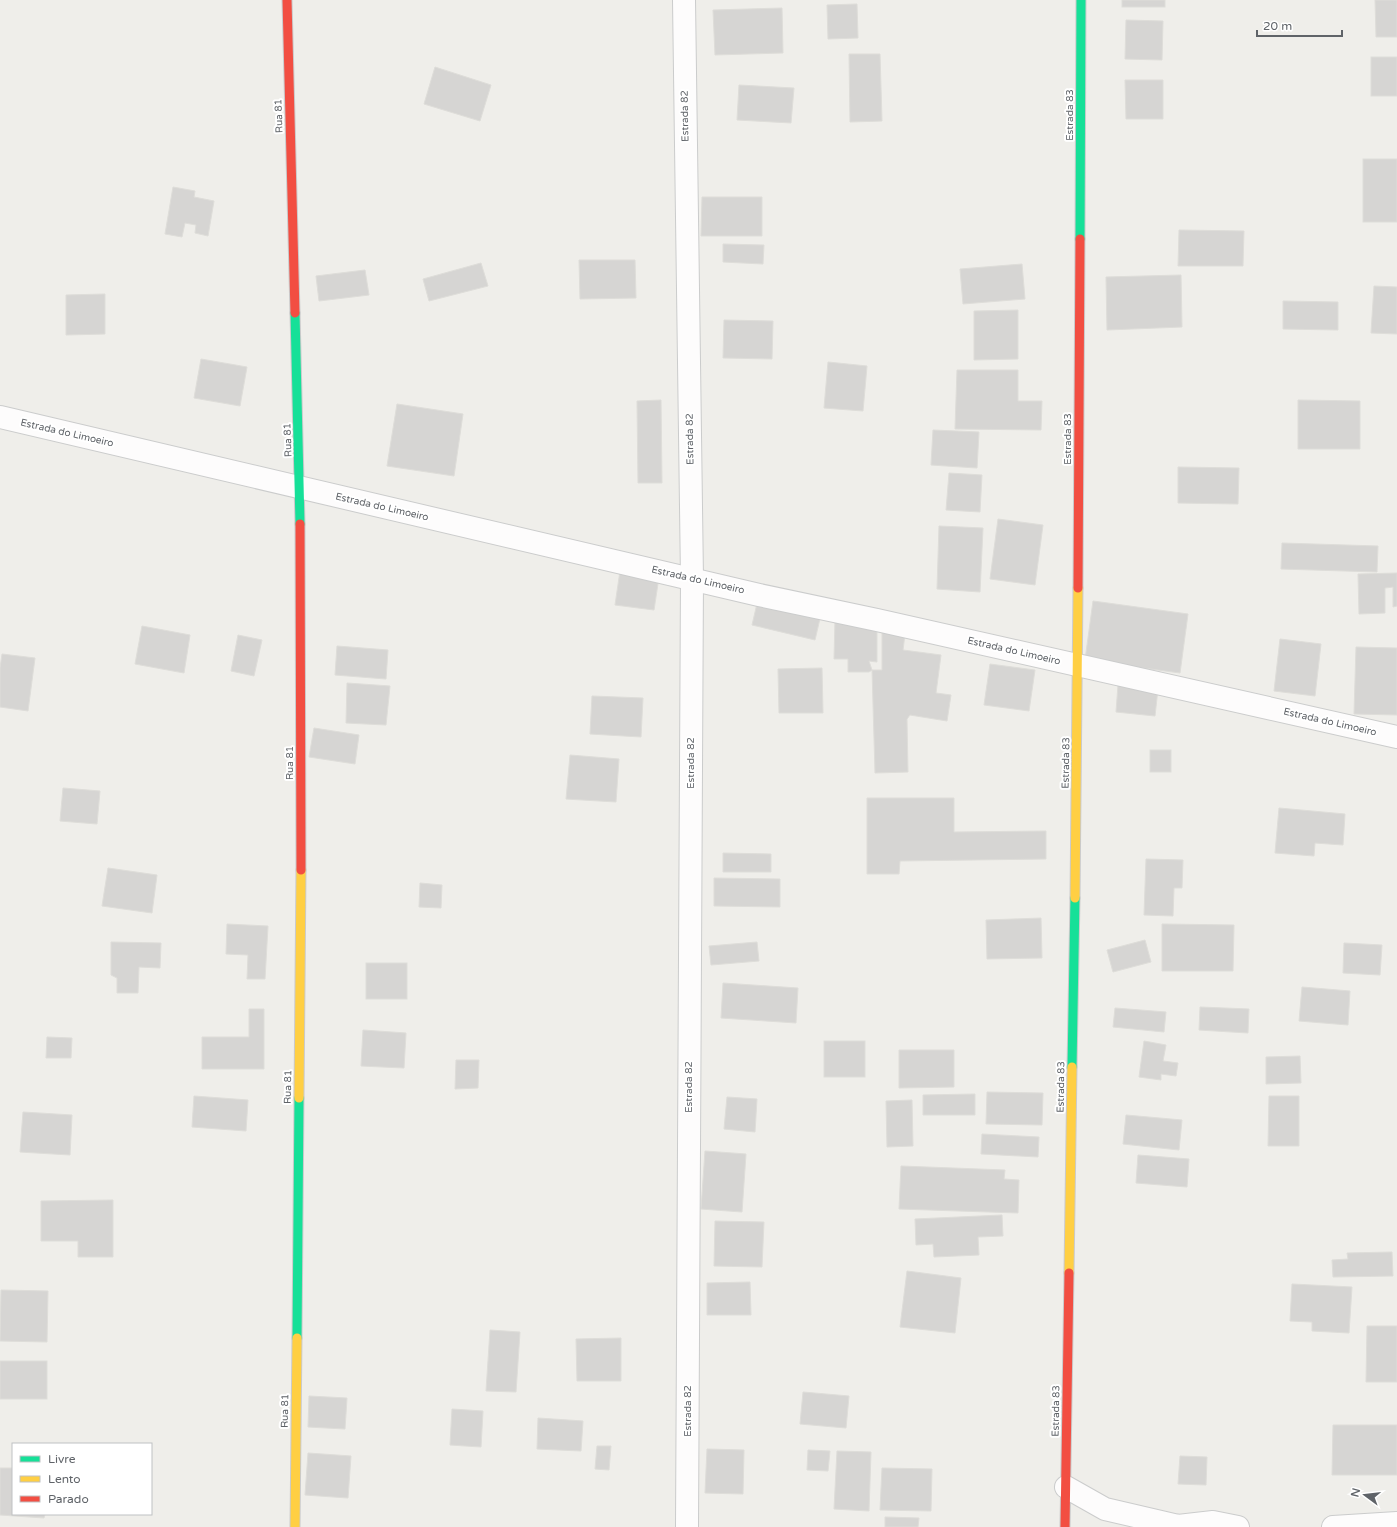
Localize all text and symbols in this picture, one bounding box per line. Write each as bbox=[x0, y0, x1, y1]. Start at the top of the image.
scale bar bbox=[1257, 12, 1342, 38]
text: 20 m bbox=[1263, 19, 1292, 33]
street label: Estrada 83 bbox=[1064, 89, 1076, 141]
street label: Estrada 82 bbox=[679, 90, 691, 142]
street label: Rua 81 bbox=[272, 99, 286, 133]
street label: Estrada 82 bbox=[684, 413, 696, 465]
street label: Estrada 83 bbox=[1062, 413, 1074, 465]
street label: Estrada do Limoeiro bbox=[19, 416, 115, 450]
street label: Rua 81 bbox=[281, 423, 295, 457]
street label: Estrada do Limoeiro bbox=[334, 490, 430, 524]
street label: Estrada do Limoeiro bbox=[650, 563, 746, 597]
street label: Estrada do Limoeiro bbox=[966, 634, 1062, 668]
street label: Estrada do Limoeiro bbox=[1282, 705, 1378, 739]
street label: Estrada 82 bbox=[685, 737, 697, 789]
street label: Estrada 83 bbox=[1060, 737, 1072, 789]
street label: Rua 81 bbox=[284, 746, 296, 780]
street label: Estrada 82 bbox=[683, 1061, 695, 1113]
street label: Estrada 83 bbox=[1055, 1061, 1067, 1113]
street label: Rua 81 bbox=[282, 1070, 294, 1104]
street label: Estrada 82 bbox=[682, 1385, 694, 1437]
street label: Estrada 83 bbox=[1050, 1385, 1062, 1437]
street label: Rua 81 bbox=[279, 1394, 291, 1428]
legend bbox=[12, 1443, 152, 1515]
text: Livre bbox=[48, 1452, 76, 1466]
text: Lento bbox=[48, 1472, 81, 1486]
north arrow bbox=[1345, 1475, 1385, 1515]
text: N bbox=[1348, 1487, 1363, 1498]
text: Parado bbox=[48, 1492, 89, 1506]

